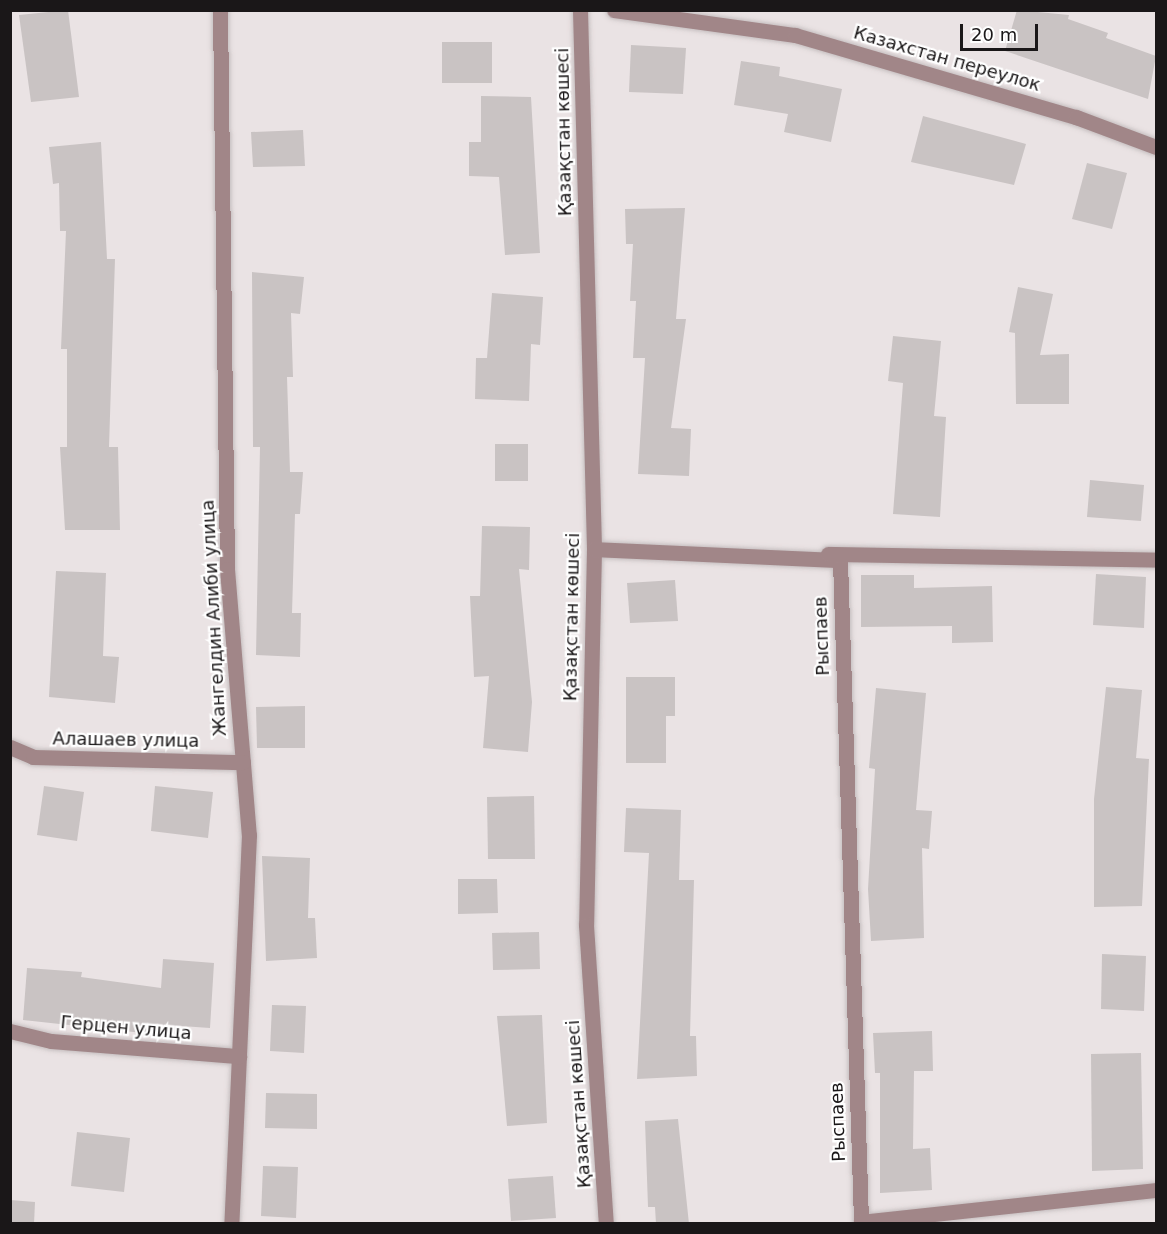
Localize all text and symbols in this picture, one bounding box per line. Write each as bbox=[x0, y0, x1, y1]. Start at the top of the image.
scale bar bbox=[963, 12, 1041, 50]
street label: Казахстан переулок bbox=[851, 22, 1043, 96]
text: 20 m bbox=[971, 24, 1017, 45]
street label: Қазақстан көшесі bbox=[552, 48, 576, 216]
street label: Жангелдин Алиби улица bbox=[197, 499, 231, 737]
street label: Қазақстан көшесі bbox=[560, 533, 584, 701]
street label: Рыспаев bbox=[810, 596, 834, 676]
street label: Алашаев улица bbox=[52, 728, 200, 752]
street label: Герцен улица bbox=[60, 1012, 192, 1044]
street label: Қазақстан көшесі bbox=[562, 1019, 596, 1189]
street label: Рыспаев bbox=[826, 1082, 850, 1162]

